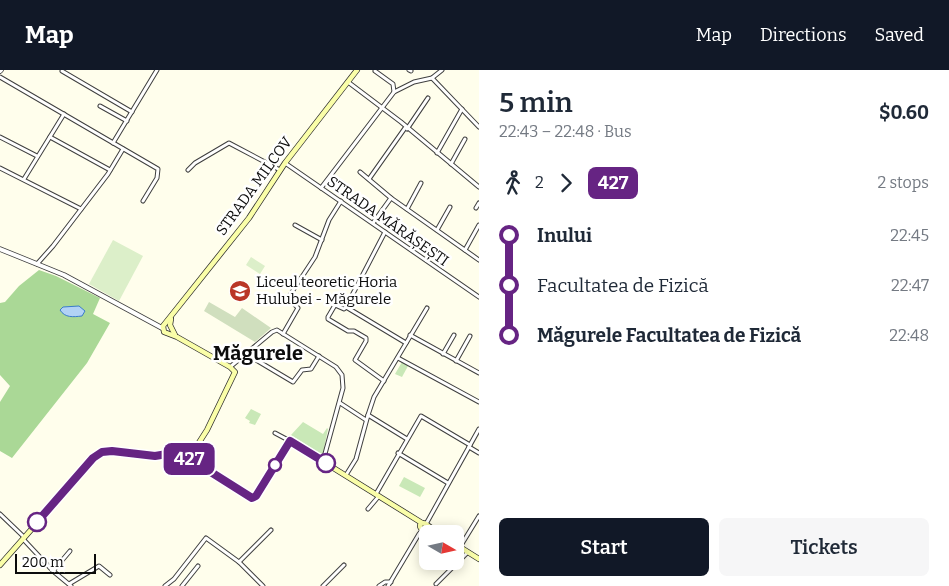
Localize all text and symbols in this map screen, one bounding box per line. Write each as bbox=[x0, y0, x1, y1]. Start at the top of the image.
text: Map bbox=[25, 21, 74, 49]
text: Map bbox=[696, 24, 732, 46]
text: Directions bbox=[760, 24, 847, 46]
text: Saved bbox=[875, 24, 924, 46]
text: 5 min bbox=[499, 86, 573, 119]
text: $0.60 bbox=[879, 101, 929, 124]
text: 22:43 – 22:48 · Bus bbox=[499, 122, 632, 141]
street label: STRADA MILCOV bbox=[212, 133, 296, 239]
icon: walk bbox=[499, 169, 527, 197]
icon: forward bbox=[552, 169, 580, 197]
street label: STRADA MĂRĂȘEȘTI bbox=[323, 172, 452, 271]
text: 427 bbox=[598, 172, 628, 194]
text: 2 bbox=[535, 173, 544, 192]
text: 2 stops bbox=[877, 173, 929, 192]
text: Inului bbox=[537, 224, 592, 247]
text: 22:45 bbox=[890, 226, 929, 245]
place label: Liceul teoretic Horia Hulubei - Măgurele bbox=[256, 273, 397, 308]
text: Facultatea de Fizică bbox=[537, 274, 709, 297]
text: 22:47 bbox=[891, 276, 929, 295]
school or university icon: Liceul teoretic Horia Hulubei - Măgurele bbox=[228, 279, 252, 303]
text: Măgurele Facultatea de Fizică bbox=[537, 324, 801, 347]
text: 22:48 bbox=[889, 326, 929, 345]
district label: Măgurele bbox=[213, 341, 303, 365]
line badge: 427 bbox=[160, 443, 218, 475]
text: 427 bbox=[174, 448, 204, 470]
unlabelled marker bbox=[316, 453, 336, 473]
unlabelled marker bbox=[268, 458, 282, 472]
unlabelled marker bbox=[27, 512, 47, 532]
button: Start bbox=[499, 518, 709, 576]
button: Tickets bbox=[719, 518, 929, 576]
north arrow bbox=[419, 525, 464, 570]
map controls bbox=[419, 525, 464, 570]
scale bar bbox=[15, 551, 96, 574]
text: 200 m bbox=[22, 554, 64, 571]

